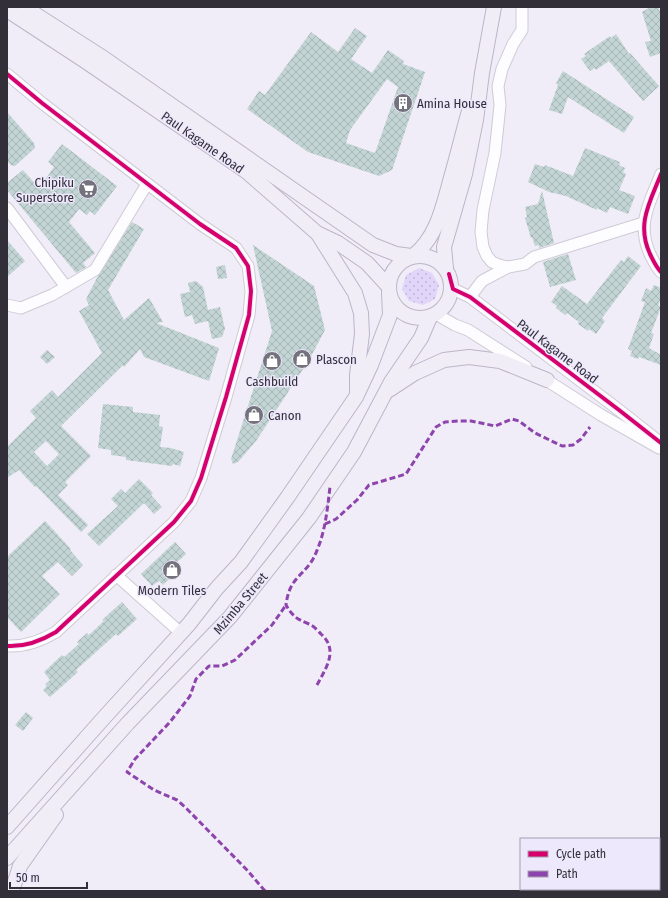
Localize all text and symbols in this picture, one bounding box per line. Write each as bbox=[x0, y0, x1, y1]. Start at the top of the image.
building icon: Amina House bbox=[392, 92, 414, 114]
place label: Amina House bbox=[417, 96, 487, 111]
street label: Paul Kagame Road bbox=[158, 108, 247, 177]
place label: Chipiku Superstore bbox=[16, 175, 74, 205]
supermarket icon: Chipiku Superstore bbox=[77, 178, 99, 200]
street label: Paul Kagame Road bbox=[514, 316, 601, 387]
shop icon: Plascon bbox=[291, 348, 313, 370]
shop icon: Cashbuild bbox=[261, 350, 283, 372]
place label: Plascon bbox=[316, 352, 357, 367]
place label: Cashbuild bbox=[246, 374, 298, 389]
shop icon: Canon bbox=[243, 404, 265, 426]
place label: Canon bbox=[268, 408, 301, 423]
shop icon: Modern Tiles bbox=[161, 559, 183, 581]
street label: Mzimba Street bbox=[210, 569, 271, 637]
place label: Modern Tiles bbox=[138, 583, 207, 598]
legend bbox=[520, 838, 660, 890]
text: Cycle path bbox=[556, 847, 606, 861]
scale bar bbox=[10, 864, 87, 890]
text: Path bbox=[556, 867, 578, 881]
text: 50 m bbox=[16, 871, 40, 885]

